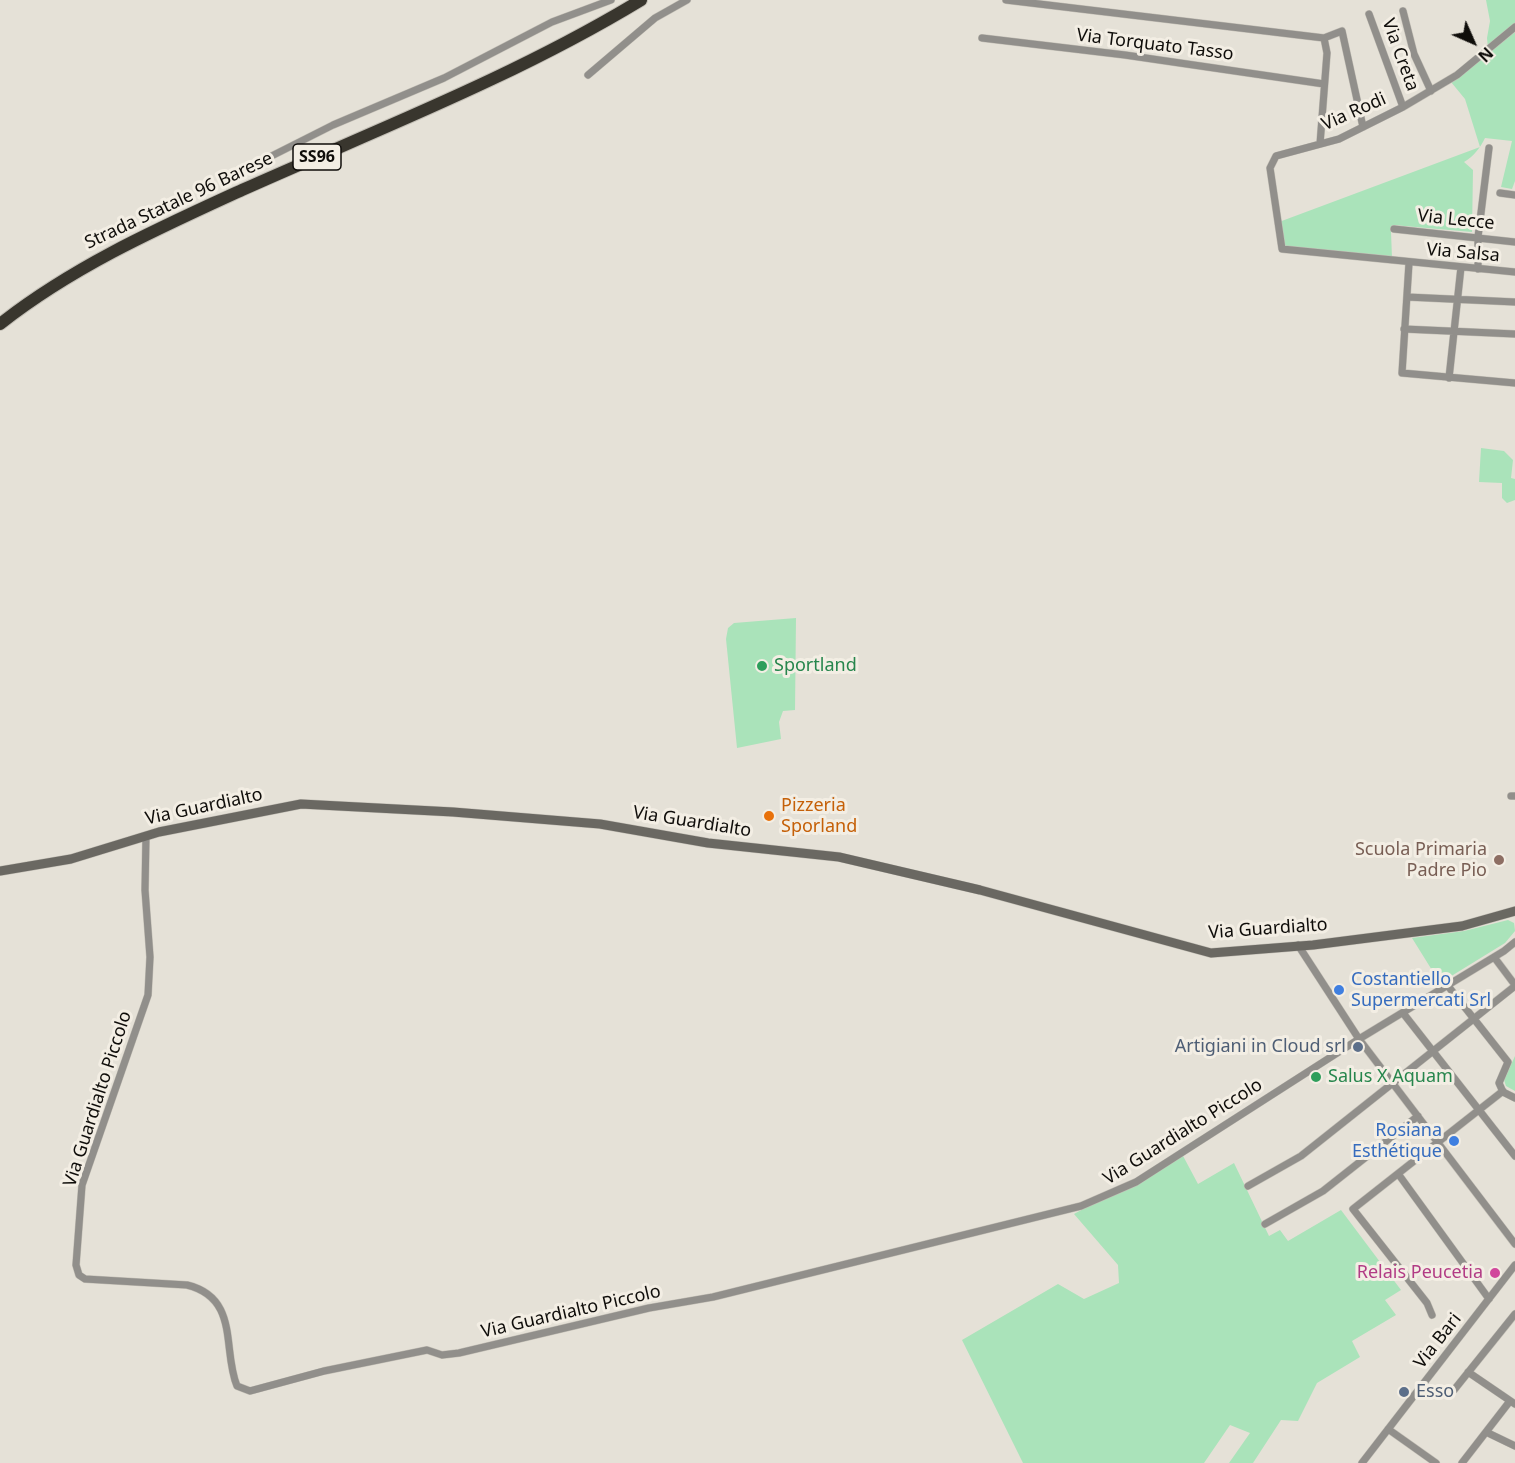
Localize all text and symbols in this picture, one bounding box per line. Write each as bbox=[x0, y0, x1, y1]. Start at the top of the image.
north arrow bbox=[1443, 12, 1503, 72]
street label: Via Creta bbox=[1377, 16, 1423, 94]
street label: Via Torquato Tasso bbox=[1075, 25, 1235, 65]
text: N bbox=[1473, 42, 1498, 67]
street label: Via Rodi bbox=[1319, 88, 1389, 136]
road number: SS96 bbox=[293, 144, 341, 170]
street label: Strada Statale 96 Barese bbox=[82, 148, 276, 254]
street label: Via Lecce bbox=[1416, 205, 1496, 235]
street label: Via Salsa bbox=[1425, 239, 1501, 267]
place label: Sportland bbox=[774, 655, 857, 677]
marker: Sportland bbox=[755, 659, 769, 673]
street label: Via Guardialto bbox=[143, 784, 265, 830]
place label: Pizzeria Sporland bbox=[781, 795, 857, 838]
street label: Via Guardialto bbox=[631, 802, 753, 842]
marker: Pizzeria Sporland bbox=[762, 809, 776, 823]
place label: Scuola Primaria Padre Pio bbox=[1355, 839, 1487, 882]
marker: Scuola Primaria Padre Pio bbox=[1492, 853, 1506, 867]
street label: Via Guardialto bbox=[1208, 914, 1328, 944]
place label: Costantiello Supermercati Srl bbox=[1351, 969, 1491, 1012]
marker: Costantiello Supermercati Srl bbox=[1332, 983, 1346, 997]
street label: Via Guardialto Piccolo bbox=[59, 1008, 137, 1190]
place label: Artigiani in Cloud srl bbox=[1175, 1036, 1346, 1058]
marker: Artigiani in Cloud srl bbox=[1351, 1040, 1365, 1054]
place label: Salus X Aquam bbox=[1328, 1066, 1453, 1088]
marker: Salus X Aquam bbox=[1309, 1070, 1323, 1084]
street label: Via Guardialto Piccolo bbox=[1100, 1074, 1266, 1190]
place label: Rosiana Esthétique bbox=[1352, 1120, 1442, 1162]
marker: Rosiana Esthétique bbox=[1447, 1134, 1461, 1148]
place label: Relais Peucetia bbox=[1357, 1262, 1483, 1284]
marker: Relais Peucetia bbox=[1488, 1266, 1502, 1280]
street label: Via Guardialto Piccolo bbox=[479, 1281, 663, 1343]
street label: Via Bari bbox=[1410, 1309, 1466, 1373]
place label: Esso bbox=[1416, 1381, 1454, 1403]
marker: Esso bbox=[1397, 1385, 1411, 1399]

